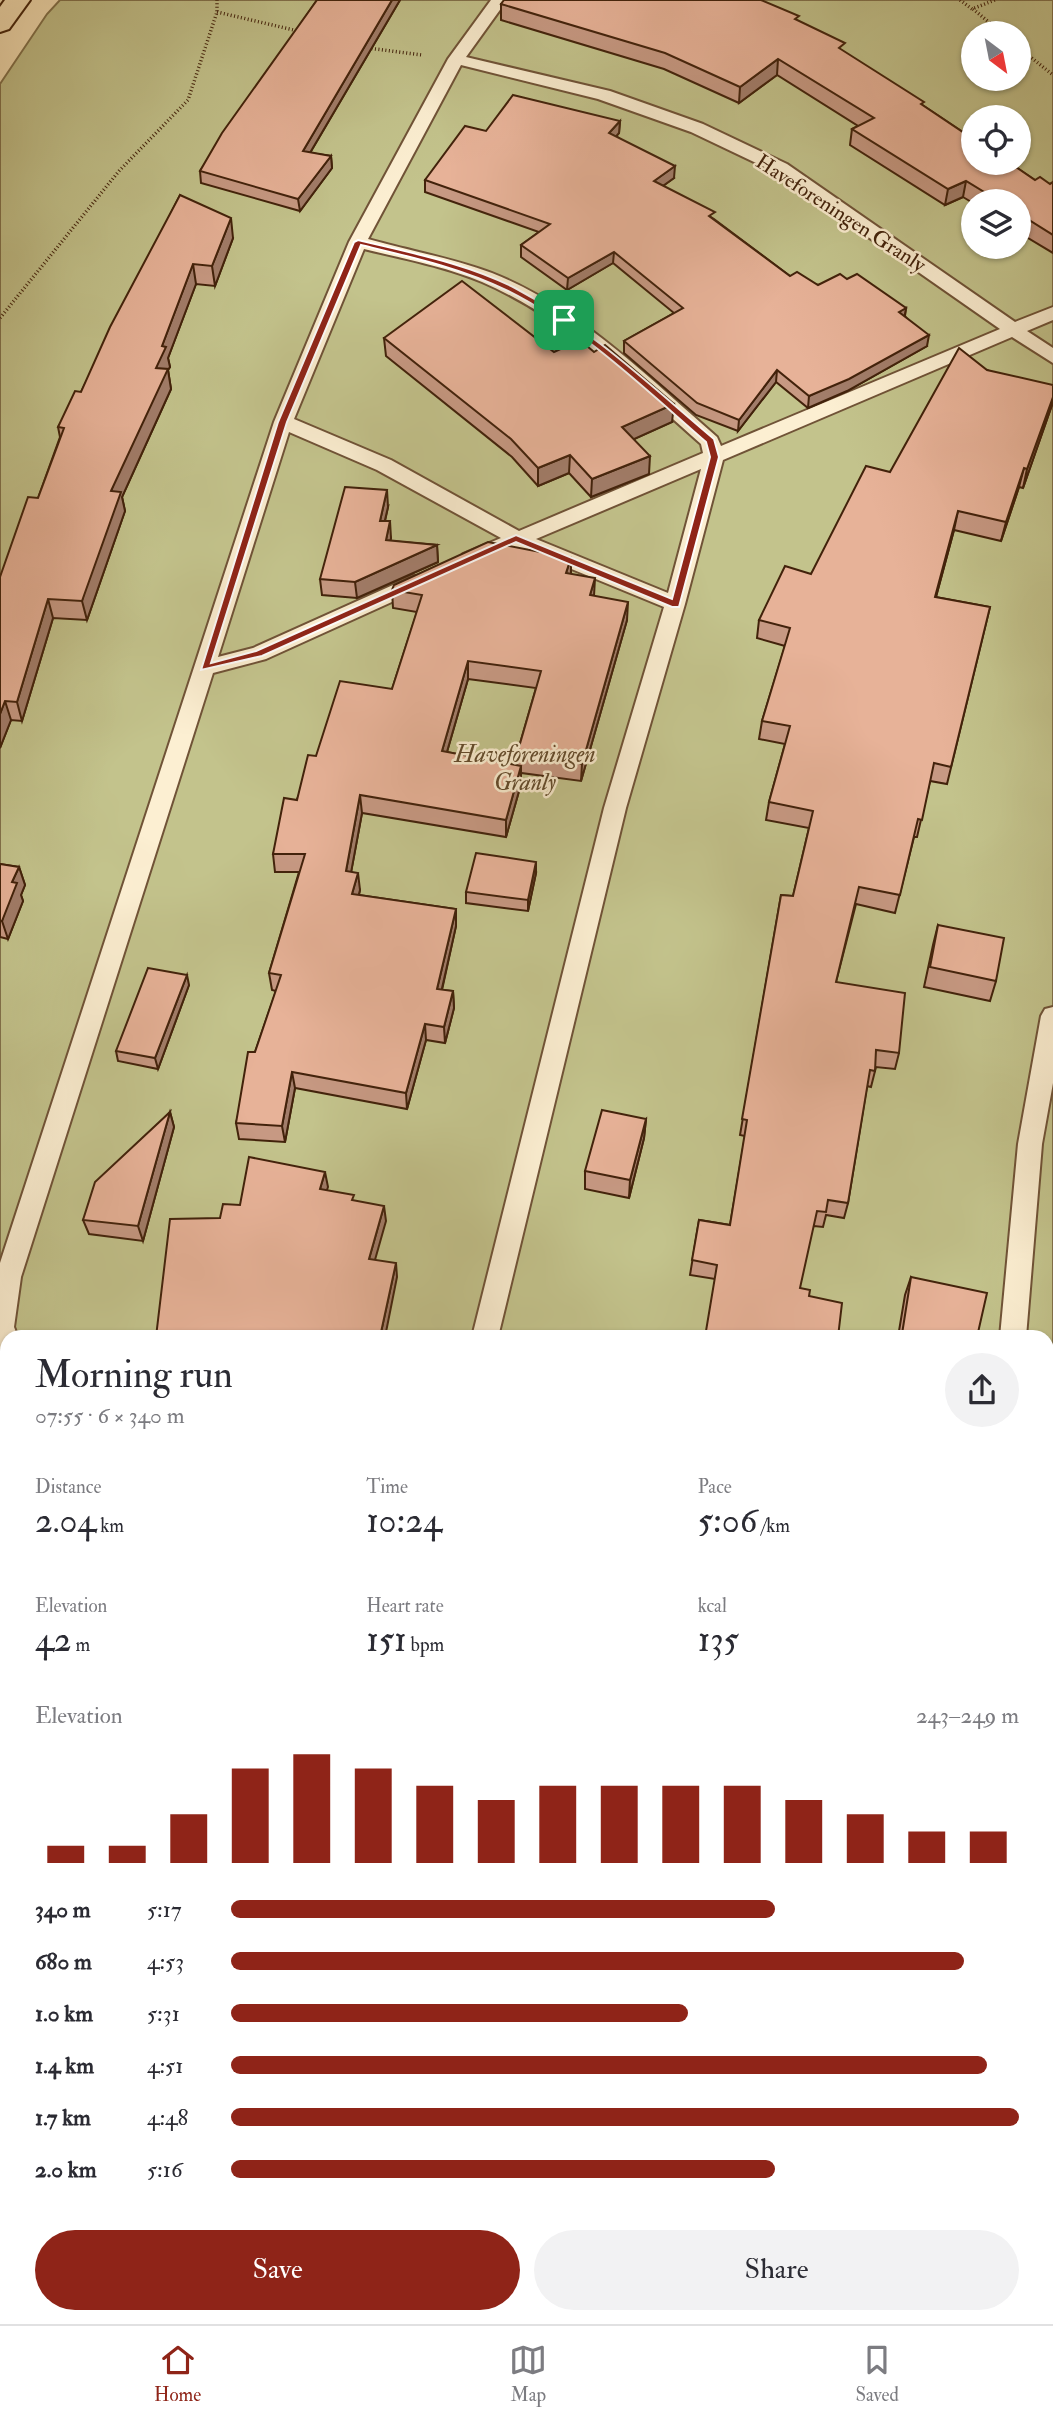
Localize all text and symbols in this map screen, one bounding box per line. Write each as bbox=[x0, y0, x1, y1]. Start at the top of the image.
north arrow bbox=[961, 21, 1031, 91]
map controls bbox=[961, 21, 1031, 259]
button: locate bbox=[961, 105, 1031, 175]
street label: Haveforeningen Granly bbox=[751, 148, 932, 279]
button: layers bbox=[961, 189, 1031, 259]
pin bbox=[534, 290, 594, 350]
icon: arrive bbox=[545, 301, 583, 339]
park label: Haveforeningen Granly bbox=[453, 739, 596, 798]
text: Morning run bbox=[35, 1351, 233, 1399]
button: share bbox=[945, 1353, 1019, 1427]
text: 07:55 · 6 × 340 m bbox=[35, 1401, 185, 1430]
text: Distance bbox=[35, 1475, 101, 1499]
text: Time bbox=[366, 1475, 408, 1499]
text: Pace bbox=[698, 1475, 732, 1499]
text: 2.04 bbox=[35, 1499, 96, 1543]
text: 10:24 bbox=[366, 1499, 442, 1543]
text: 5:06 bbox=[698, 1499, 757, 1543]
text: km bbox=[96, 1514, 124, 1538]
text: /km bbox=[757, 1514, 790, 1538]
text: Elevation bbox=[35, 1594, 107, 1618]
text: Heart rate bbox=[366, 1594, 444, 1618]
text: kcal bbox=[698, 1594, 727, 1618]
text: 42 bbox=[35, 1618, 72, 1662]
text: 151 bbox=[366, 1618, 407, 1662]
text: 135 bbox=[698, 1618, 739, 1662]
text: m bbox=[72, 1633, 90, 1657]
text: bpm bbox=[407, 1633, 444, 1657]
text: Elevation bbox=[35, 1701, 123, 1730]
text: 243–249 m bbox=[916, 1701, 1019, 1730]
text: 340 m bbox=[35, 1895, 91, 1924]
text: 5:17 bbox=[147, 1895, 182, 1924]
text: 680 m bbox=[35, 1947, 92, 1976]
text: 4:53 bbox=[147, 1947, 184, 1976]
text: 1.0 km bbox=[35, 1999, 93, 2028]
text: 5:31 bbox=[147, 1999, 180, 2028]
text: 1.4 km bbox=[35, 2051, 94, 2080]
text: 4:51 bbox=[147, 2051, 183, 2080]
text: 1.7 km bbox=[35, 2103, 91, 2132]
text: 4:48 bbox=[147, 2103, 188, 2132]
text: 2.0 km bbox=[35, 2155, 97, 2184]
text: 5:16 bbox=[147, 2155, 183, 2184]
button: Save bbox=[35, 2230, 520, 2310]
button: Share bbox=[534, 2230, 1019, 2310]
tab: Home bbox=[154, 2341, 201, 2407]
tab: Map bbox=[509, 2341, 547, 2407]
tab: Saved bbox=[855, 2341, 899, 2407]

